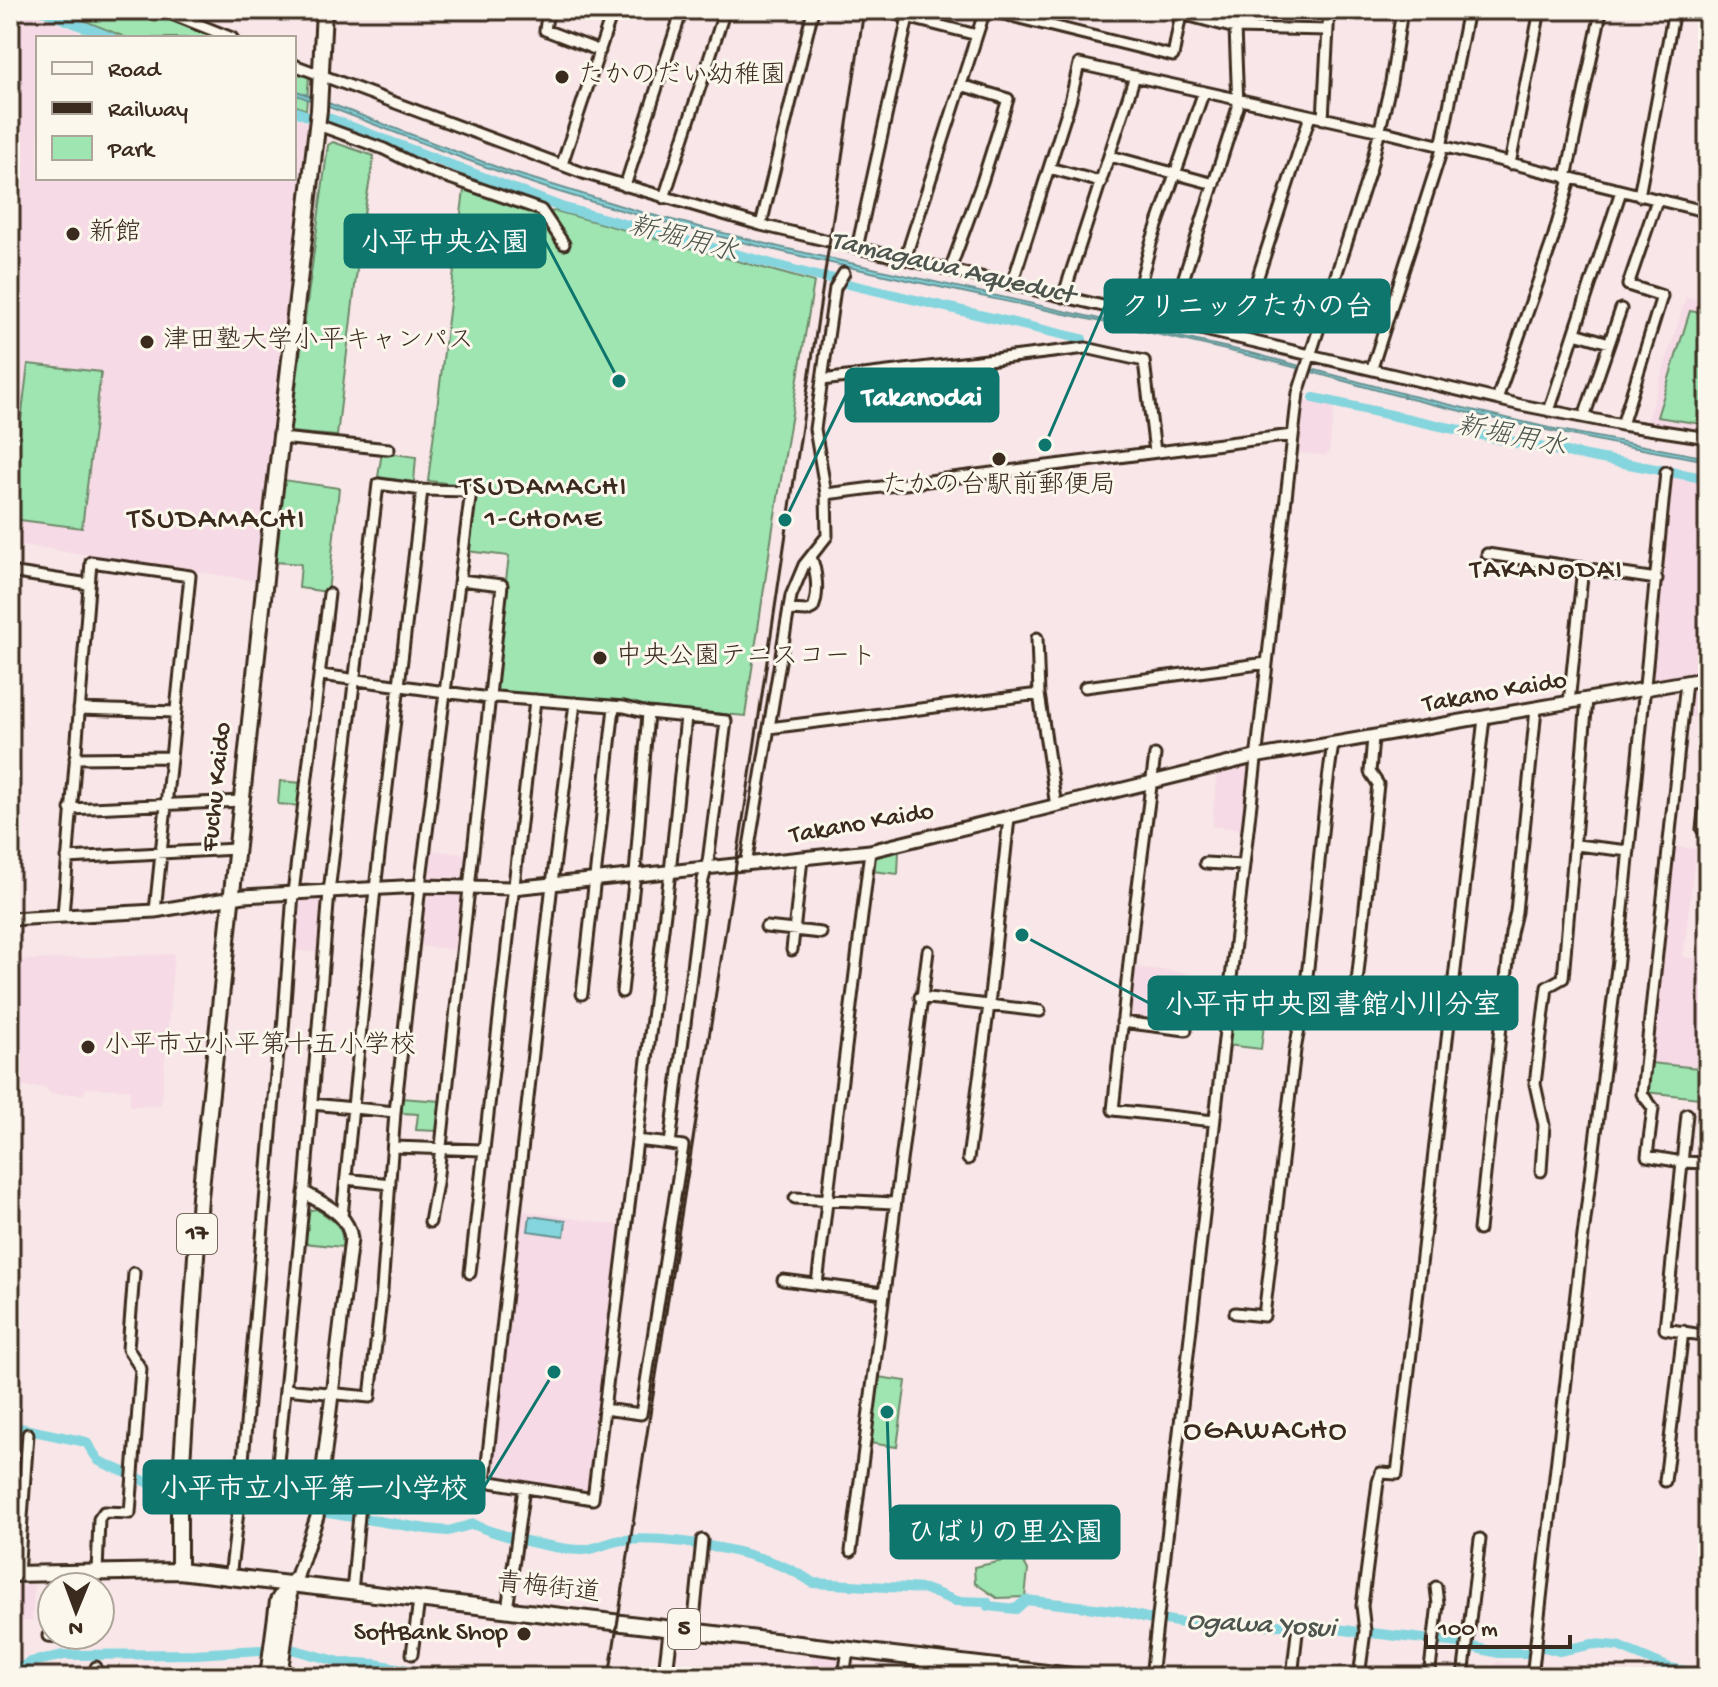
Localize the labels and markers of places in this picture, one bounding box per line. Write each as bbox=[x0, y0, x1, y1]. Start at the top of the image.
place label: たかのだい幼稚園 bbox=[578, 61, 786, 93]
marker: たかのだい幼稚園 bbox=[553, 68, 571, 86]
callout: 小平中央公園 bbox=[345, 215, 545, 267]
place label: 新館 bbox=[89, 218, 141, 250]
marker: 新館 bbox=[64, 225, 82, 243]
callout: クリニックたかの台 bbox=[1105, 280, 1389, 332]
place label: 津田塾大学小平キャンパス bbox=[163, 326, 474, 358]
marker: 津田塾大学小平キャンパス bbox=[138, 333, 156, 351]
callout: Takanodai bbox=[846, 369, 998, 421]
marker: たかの台駅前郵便局 bbox=[990, 450, 1008, 468]
place label: たかの台駅前郵便局 bbox=[882, 470, 1116, 503]
place label: 中央公園テニスコート bbox=[616, 641, 877, 674]
marker: 中央公園テニスコート bbox=[591, 649, 609, 667]
callout: 小平市中央図書館小川分室 bbox=[1149, 977, 1517, 1029]
place label: 小平市立小平第十五小学校 bbox=[104, 1030, 416, 1063]
marker: 小平市立小平第十五小学校 bbox=[79, 1038, 97, 1056]
callout: 小平市立小平第一小学校 bbox=[144, 1461, 484, 1513]
callout: ひばりの里公園 bbox=[891, 1506, 1119, 1558]
place label: SoftBank Shop bbox=[354, 1619, 508, 1650]
marker: SoftBank Shop bbox=[515, 1625, 533, 1643]

